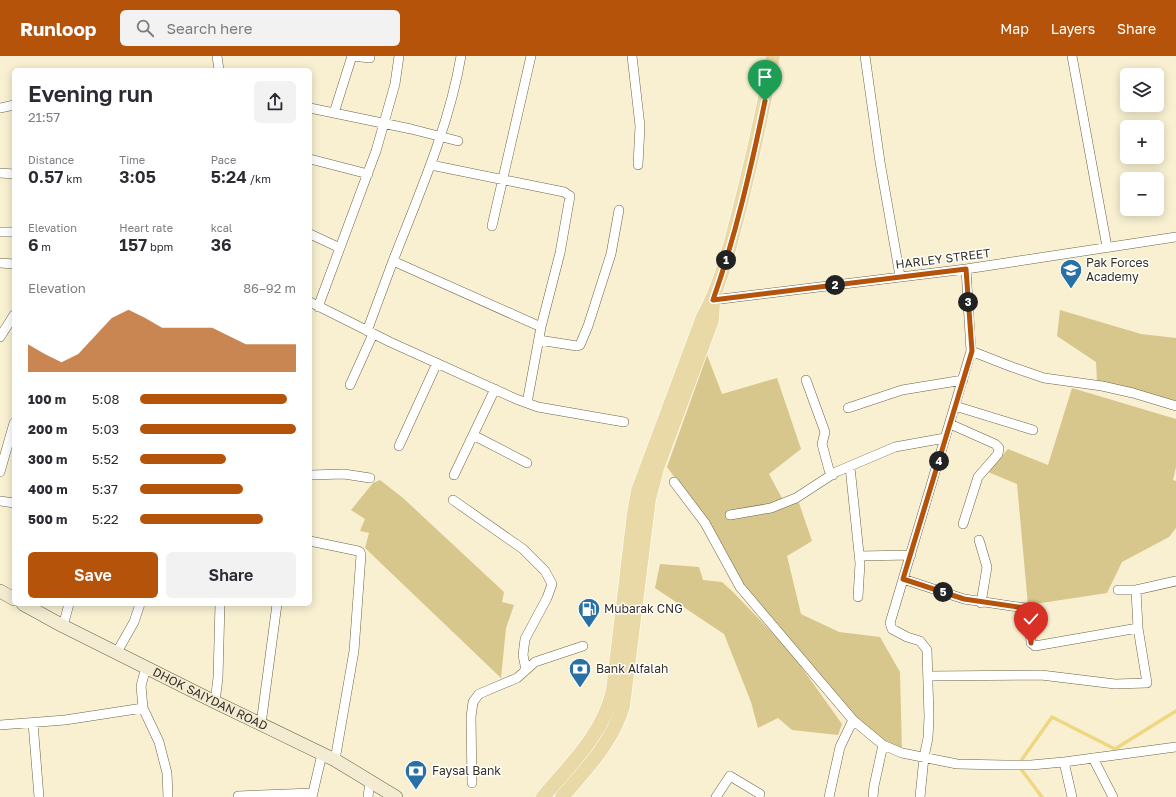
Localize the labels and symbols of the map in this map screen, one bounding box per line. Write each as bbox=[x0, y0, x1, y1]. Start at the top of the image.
pin bbox=[748, 60, 782, 101]
street label: HARLEY STREET bbox=[895, 245, 992, 272]
pin: 1 bbox=[716, 250, 736, 270]
place label: Pak Forces Academy bbox=[1086, 255, 1149, 284]
school or university icon: Pak Forces Academy bbox=[1058, 257, 1084, 290]
pin: 2 bbox=[825, 275, 845, 295]
pin: 3 bbox=[958, 292, 978, 312]
pin: 4 bbox=[929, 451, 949, 471]
pin: 5 bbox=[933, 582, 953, 602]
fuel station icon: Mubarak CNG bbox=[576, 596, 602, 629]
place label: Mubarak CNG bbox=[604, 601, 683, 616]
pin bbox=[1014, 602, 1048, 643]
bank icon: Bank Alfalah bbox=[567, 656, 593, 689]
place label: Bank Alfalah bbox=[596, 661, 668, 676]
street label: DHOK SAIYDAN ROAD bbox=[150, 664, 270, 733]
bank icon: Faysal Bank bbox=[403, 758, 429, 791]
place label: Faysal Bank bbox=[432, 763, 501, 778]

